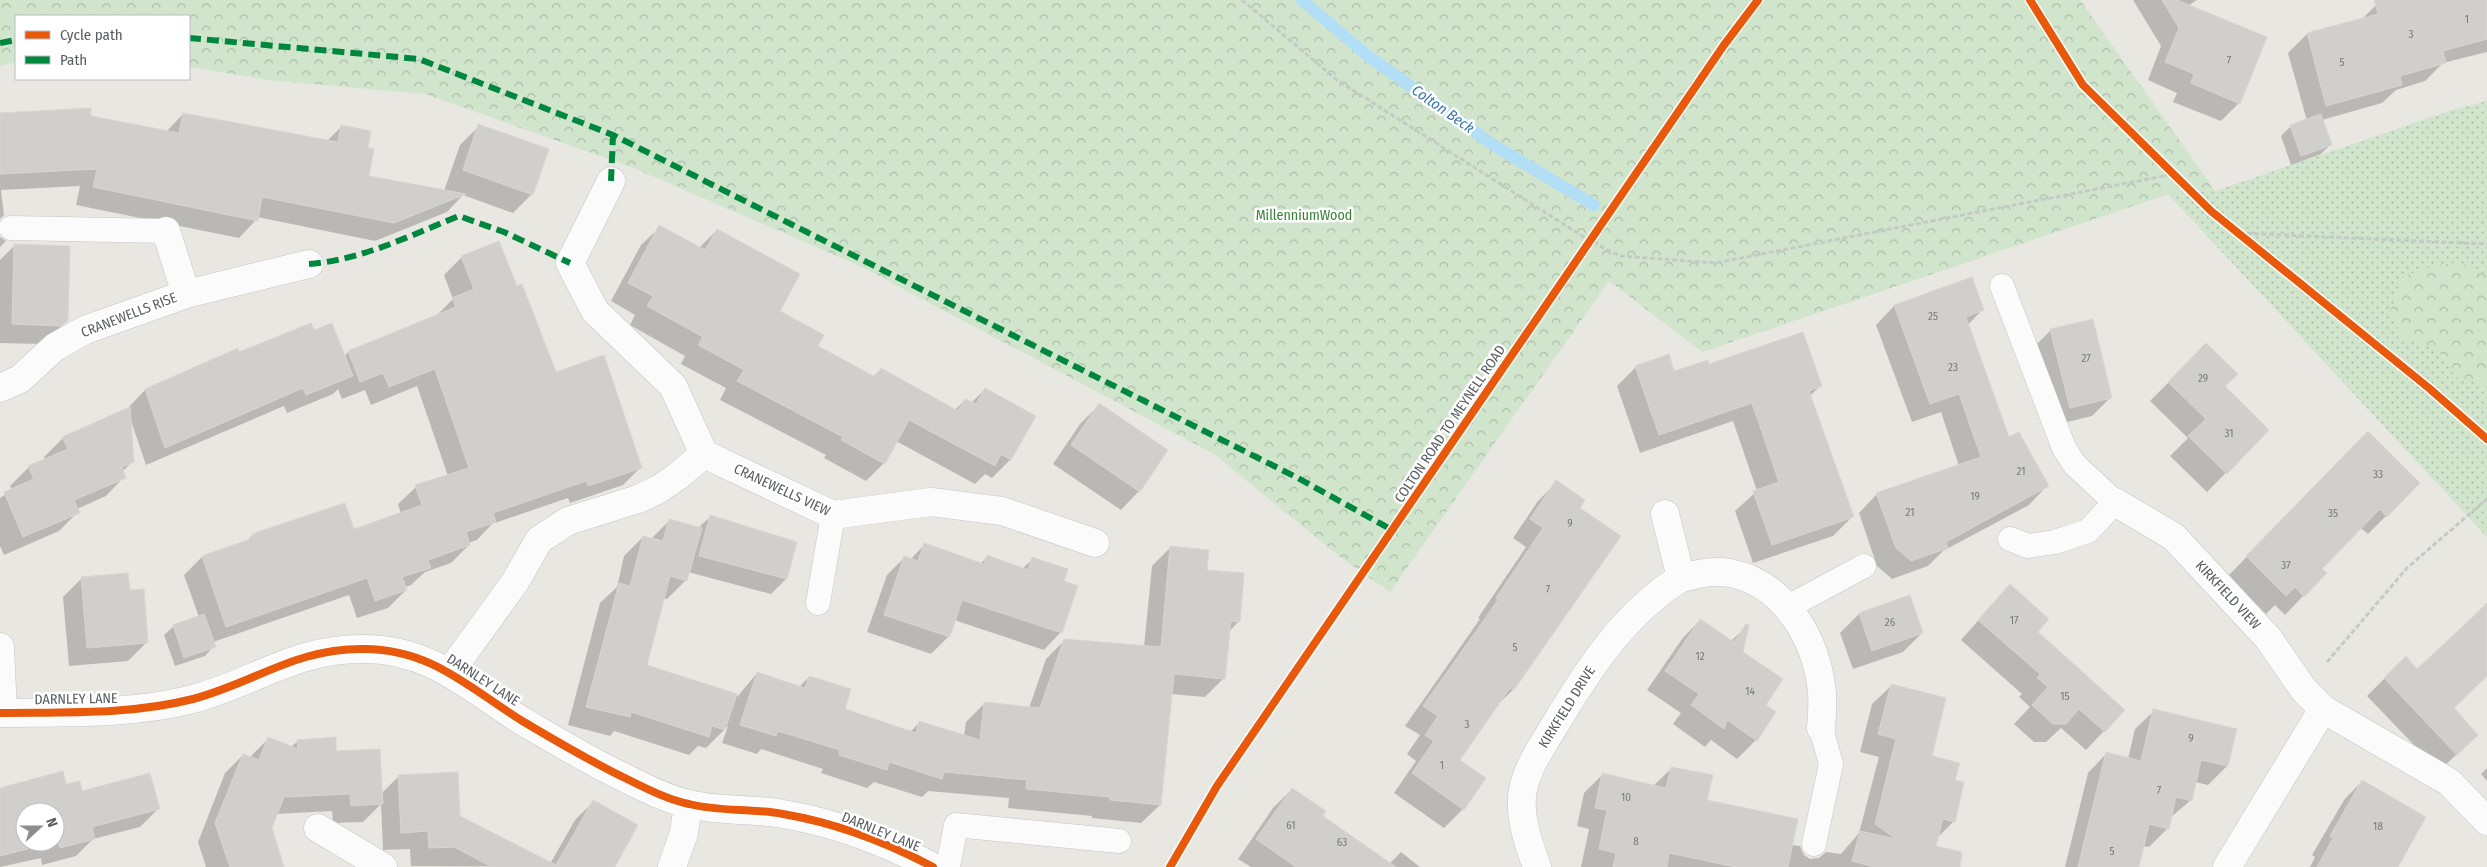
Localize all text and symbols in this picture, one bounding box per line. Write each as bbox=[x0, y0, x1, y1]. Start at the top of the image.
house number: 1 bbox=[2465, 13, 2469, 26]
legend bbox=[15, 15, 190, 80]
text: Cycle path bbox=[60, 26, 123, 44]
house number: 3 bbox=[2409, 28, 2414, 41]
text: Path bbox=[60, 51, 87, 69]
house number: 7 bbox=[2227, 54, 2232, 67]
house number: 5 bbox=[2339, 56, 2345, 69]
water label: Colton Beck bbox=[1408, 81, 1478, 137]
park label: MillenniumWood bbox=[1256, 207, 1352, 224]
street label: CRANEWELLS RISE bbox=[79, 289, 180, 341]
house number: 25 bbox=[1928, 310, 1938, 323]
street label: COLTON ROAD TO MEYNELL ROAD bbox=[1391, 342, 1509, 506]
house number: 27 bbox=[2081, 352, 2091, 365]
house number: 23 bbox=[1948, 361, 1958, 374]
house number: 29 bbox=[2198, 372, 2208, 385]
house number: 31 bbox=[2225, 427, 2234, 440]
street label: CRANEWELLS VIEW bbox=[731, 460, 833, 520]
house number: 21 bbox=[2017, 465, 2025, 478]
house number: 33 bbox=[2373, 468, 2383, 481]
house number: 19 bbox=[1970, 490, 1980, 503]
house number: 21 bbox=[1906, 506, 1914, 519]
house number: 35 bbox=[2328, 507, 2338, 520]
house number: 9 bbox=[1567, 517, 1573, 530]
street label: KIRKFIELD VIEW bbox=[2192, 557, 2265, 633]
house number: 37 bbox=[2281, 559, 2291, 572]
house number: 7 bbox=[1546, 583, 1551, 596]
house number: 17 bbox=[2010, 614, 2019, 627]
house number: 26 bbox=[1885, 616, 1896, 629]
house number: 5 bbox=[1512, 641, 1518, 654]
street label: DARNLEY LANE bbox=[444, 650, 523, 710]
house number: 12 bbox=[1695, 650, 1705, 663]
street label: KIRKFIELD DRIVE bbox=[1535, 663, 1599, 751]
house number: 14 bbox=[1745, 685, 1755, 698]
street label: DARNLEY LANE bbox=[34, 690, 118, 708]
house number: 15 bbox=[2060, 690, 2070, 703]
house number: 3 bbox=[1465, 718, 1470, 731]
house number: 9 bbox=[2188, 732, 2194, 745]
house number: 1 bbox=[1440, 759, 1444, 772]
house number: 7 bbox=[2157, 784, 2162, 797]
house number: 10 bbox=[1621, 791, 1631, 804]
north arrow bbox=[15, 802, 65, 852]
street label: DARNLEY LANE bbox=[839, 809, 923, 856]
text: N bbox=[42, 816, 61, 829]
house number: 61 bbox=[1286, 819, 1296, 832]
house number: 18 bbox=[2373, 820, 2383, 833]
house number: 8 bbox=[1633, 835, 1639, 848]
house number: 63 bbox=[1337, 836, 1347, 849]
house number: 5 bbox=[2109, 845, 2115, 858]

